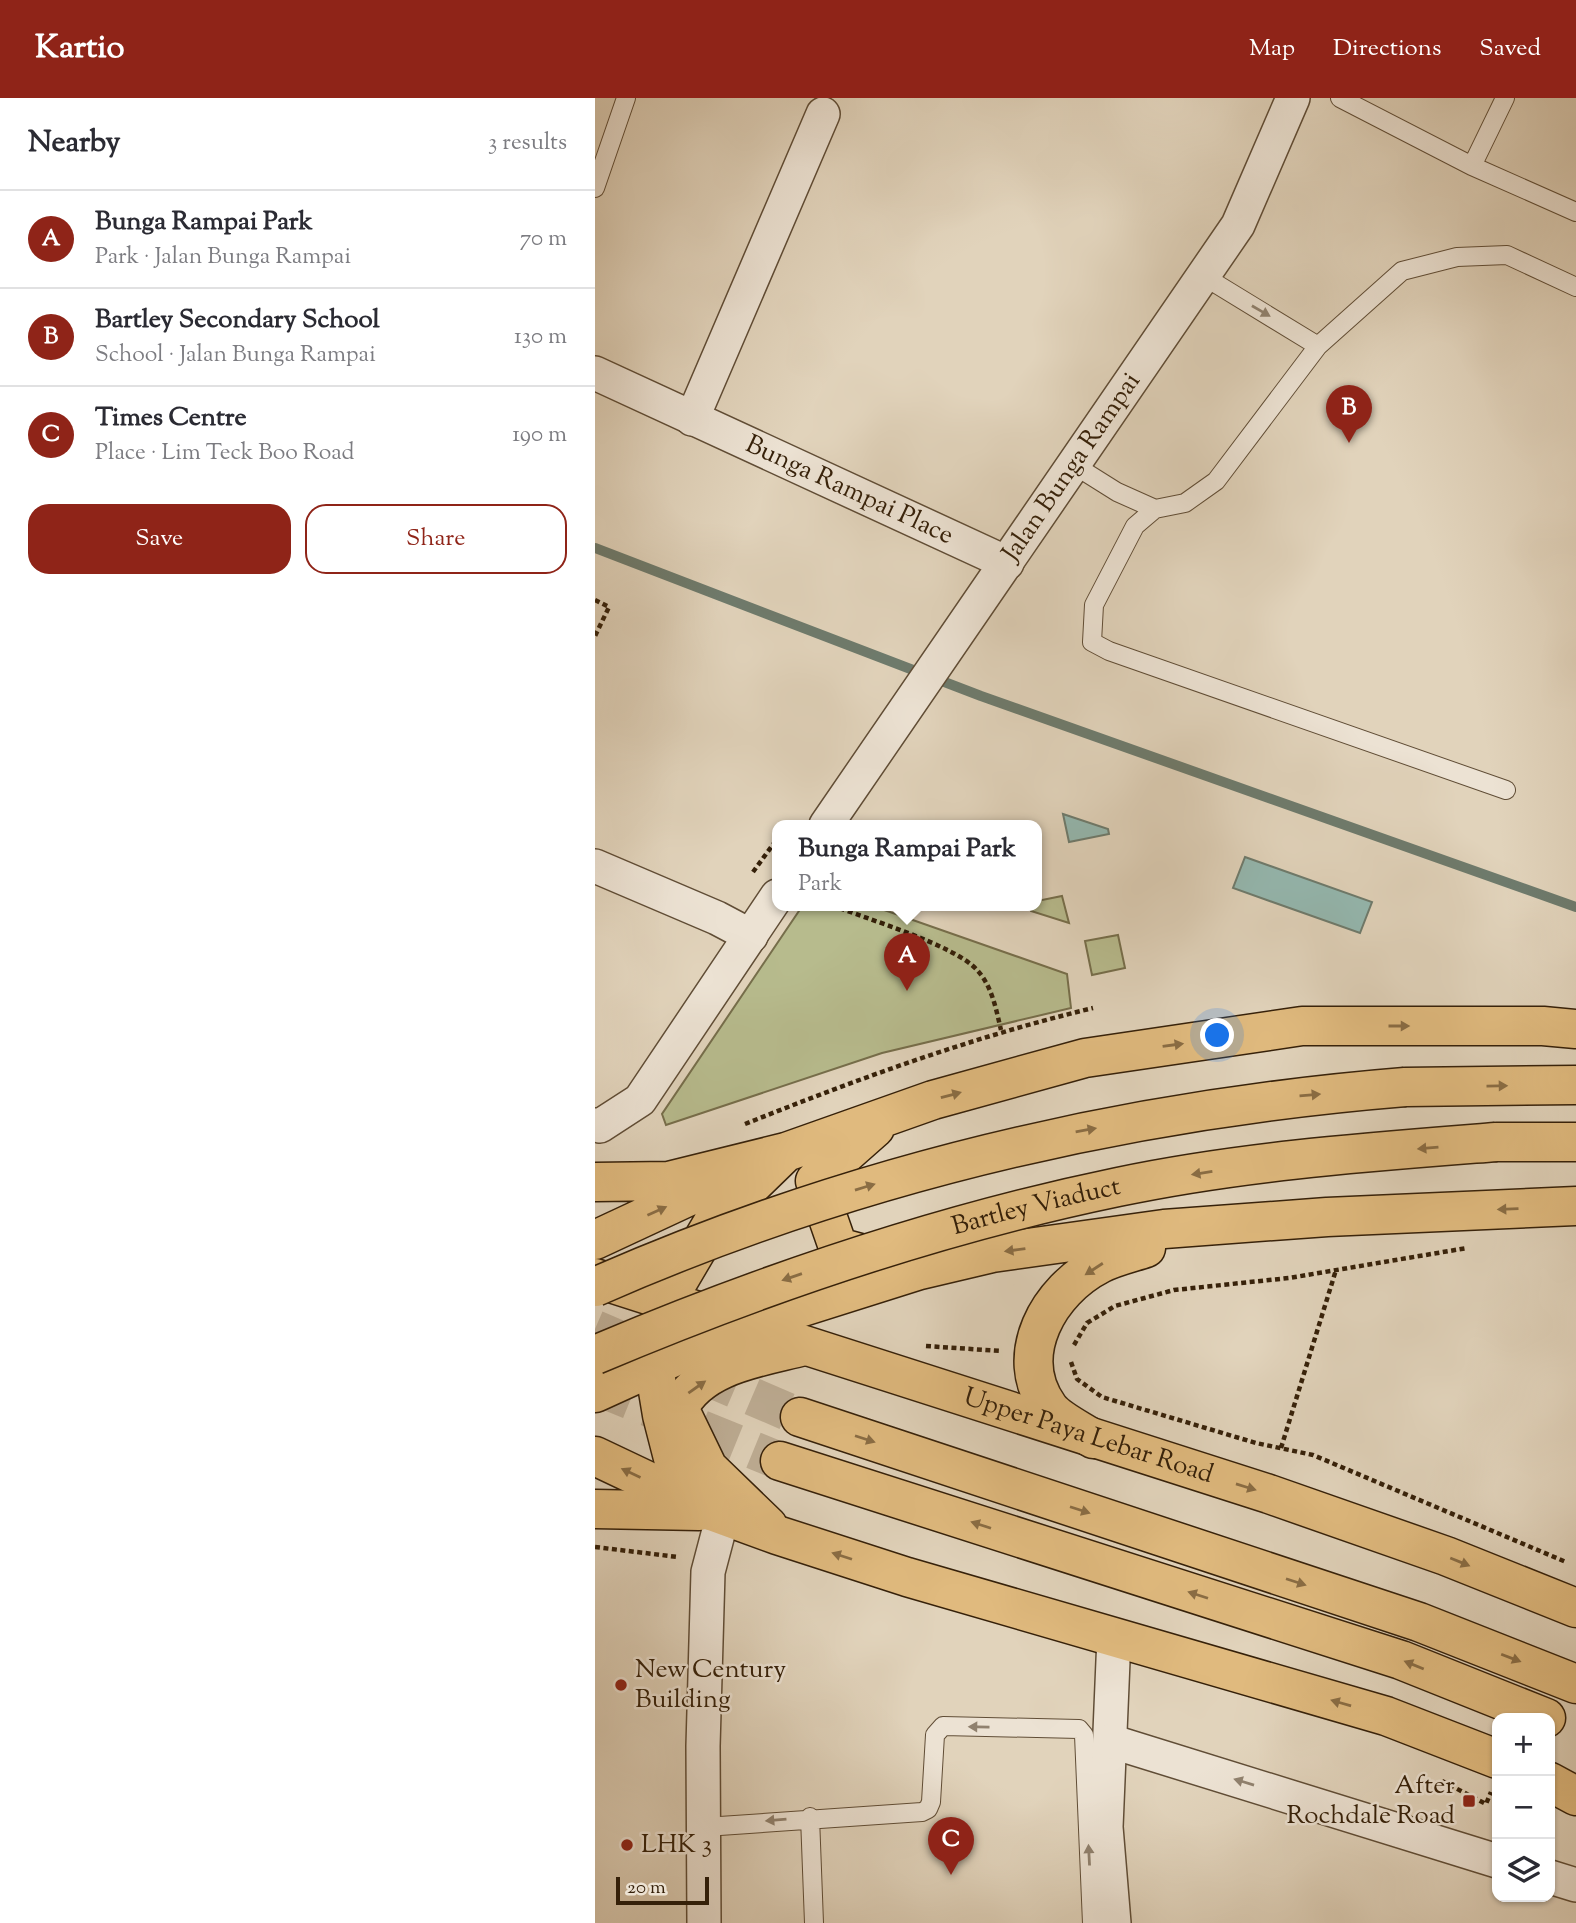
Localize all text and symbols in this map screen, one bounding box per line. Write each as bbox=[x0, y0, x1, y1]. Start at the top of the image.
text: Kartio bbox=[35, 25, 125, 73]
text: Map bbox=[1249, 32, 1295, 66]
text: Directions bbox=[1333, 32, 1441, 66]
text: Saved bbox=[1479, 32, 1541, 66]
text: Nearby bbox=[28, 122, 120, 165]
text: 3 results bbox=[488, 127, 567, 160]
text: Bunga Rampai Park bbox=[95, 204, 313, 241]
text: A bbox=[42, 223, 60, 256]
text: 70 m bbox=[520, 223, 567, 256]
text: Park · Jalan Bunga Rampai bbox=[95, 241, 351, 274]
text: Bartley Secondary School bbox=[95, 302, 380, 339]
one-way arrow bbox=[1252, 305, 1271, 318]
text: B bbox=[44, 321, 58, 354]
text: 130 m bbox=[514, 321, 567, 354]
text: School · Jalan Bunga Rampai bbox=[95, 339, 376, 372]
street label: Jalan Bunga Rampai bbox=[992, 365, 1150, 571]
pin: B bbox=[1326, 385, 1372, 443]
text: Times Centre bbox=[95, 400, 247, 437]
text: C bbox=[42, 419, 60, 452]
text: 190 m bbox=[512, 419, 567, 452]
street label: Bunga Rampai Place bbox=[739, 426, 959, 554]
text: Place · Lim Teck Boo Road bbox=[95, 437, 355, 470]
button: Save bbox=[28, 504, 291, 574]
button: Share bbox=[305, 504, 567, 574]
popup bbox=[772, 820, 1042, 911]
text: Bunga Rampai Park bbox=[798, 831, 1016, 868]
text: Park bbox=[798, 868, 842, 901]
pin: A bbox=[884, 933, 930, 991]
your location bbox=[1200, 1018, 1234, 1052]
one-way arrow bbox=[1388, 1020, 1410, 1032]
one-way arrow bbox=[1162, 1039, 1184, 1050]
one-way arrow bbox=[1487, 1080, 1509, 1092]
one-way arrow bbox=[941, 1089, 962, 1099]
one-way arrow bbox=[1299, 1089, 1321, 1100]
one-way arrow bbox=[1075, 1125, 1097, 1136]
one-way arrow bbox=[1417, 1142, 1439, 1153]
street label: Bartley Viaduct bbox=[948, 1168, 1124, 1245]
one-way arrow bbox=[1191, 1168, 1213, 1179]
one-way arrow bbox=[855, 1181, 876, 1192]
one-way arrow bbox=[1497, 1204, 1519, 1215]
one-way arrow bbox=[647, 1206, 667, 1217]
one-way arrow bbox=[1003, 1245, 1025, 1256]
one-way arrow bbox=[1085, 1262, 1104, 1275]
one-way arrow bbox=[781, 1272, 802, 1283]
street label: Upper Paya Lebar Road bbox=[958, 1379, 1218, 1494]
one-way arrow bbox=[688, 1380, 706, 1394]
one-way arrow bbox=[854, 1434, 875, 1445]
one-way arrow bbox=[621, 1467, 641, 1479]
one-way arrow bbox=[1235, 1482, 1256, 1492]
one-way arrow bbox=[1070, 1505, 1091, 1516]
one-way arrow bbox=[970, 1520, 991, 1530]
one-way arrow bbox=[832, 1550, 853, 1561]
one-way arrow bbox=[1450, 1557, 1471, 1568]
one-way arrow bbox=[1286, 1577, 1307, 1588]
one-way arrow bbox=[1187, 1589, 1208, 1599]
place label: New Century Building bbox=[635, 1652, 786, 1719]
one-way arrow bbox=[1500, 1652, 1521, 1663]
one-way arrow bbox=[1404, 1659, 1425, 1670]
marker: New Century Building bbox=[613, 1677, 629, 1693]
one-way arrow bbox=[1330, 1697, 1351, 1707]
map controls bbox=[1492, 1713, 1555, 1902]
button: + bbox=[1492, 1713, 1555, 1776]
one-way arrow bbox=[968, 1721, 990, 1733]
place label: After Rochdale Road bbox=[1286, 1768, 1455, 1835]
button: − bbox=[1492, 1776, 1555, 1839]
one-way arrow bbox=[1234, 1777, 1255, 1787]
marker: After Rochdale Road bbox=[1461, 1793, 1477, 1809]
one-way arrow bbox=[765, 1815, 787, 1826]
pin: C bbox=[928, 1817, 974, 1875]
place label: LHK 3 bbox=[641, 1827, 712, 1864]
marker: LHK 3 bbox=[619, 1837, 635, 1853]
button: layers bbox=[1492, 1839, 1555, 1902]
one-way arrow bbox=[1084, 1844, 1095, 1866]
scale bar bbox=[616, 1874, 709, 1906]
text: 20 m bbox=[627, 1875, 666, 1902]

